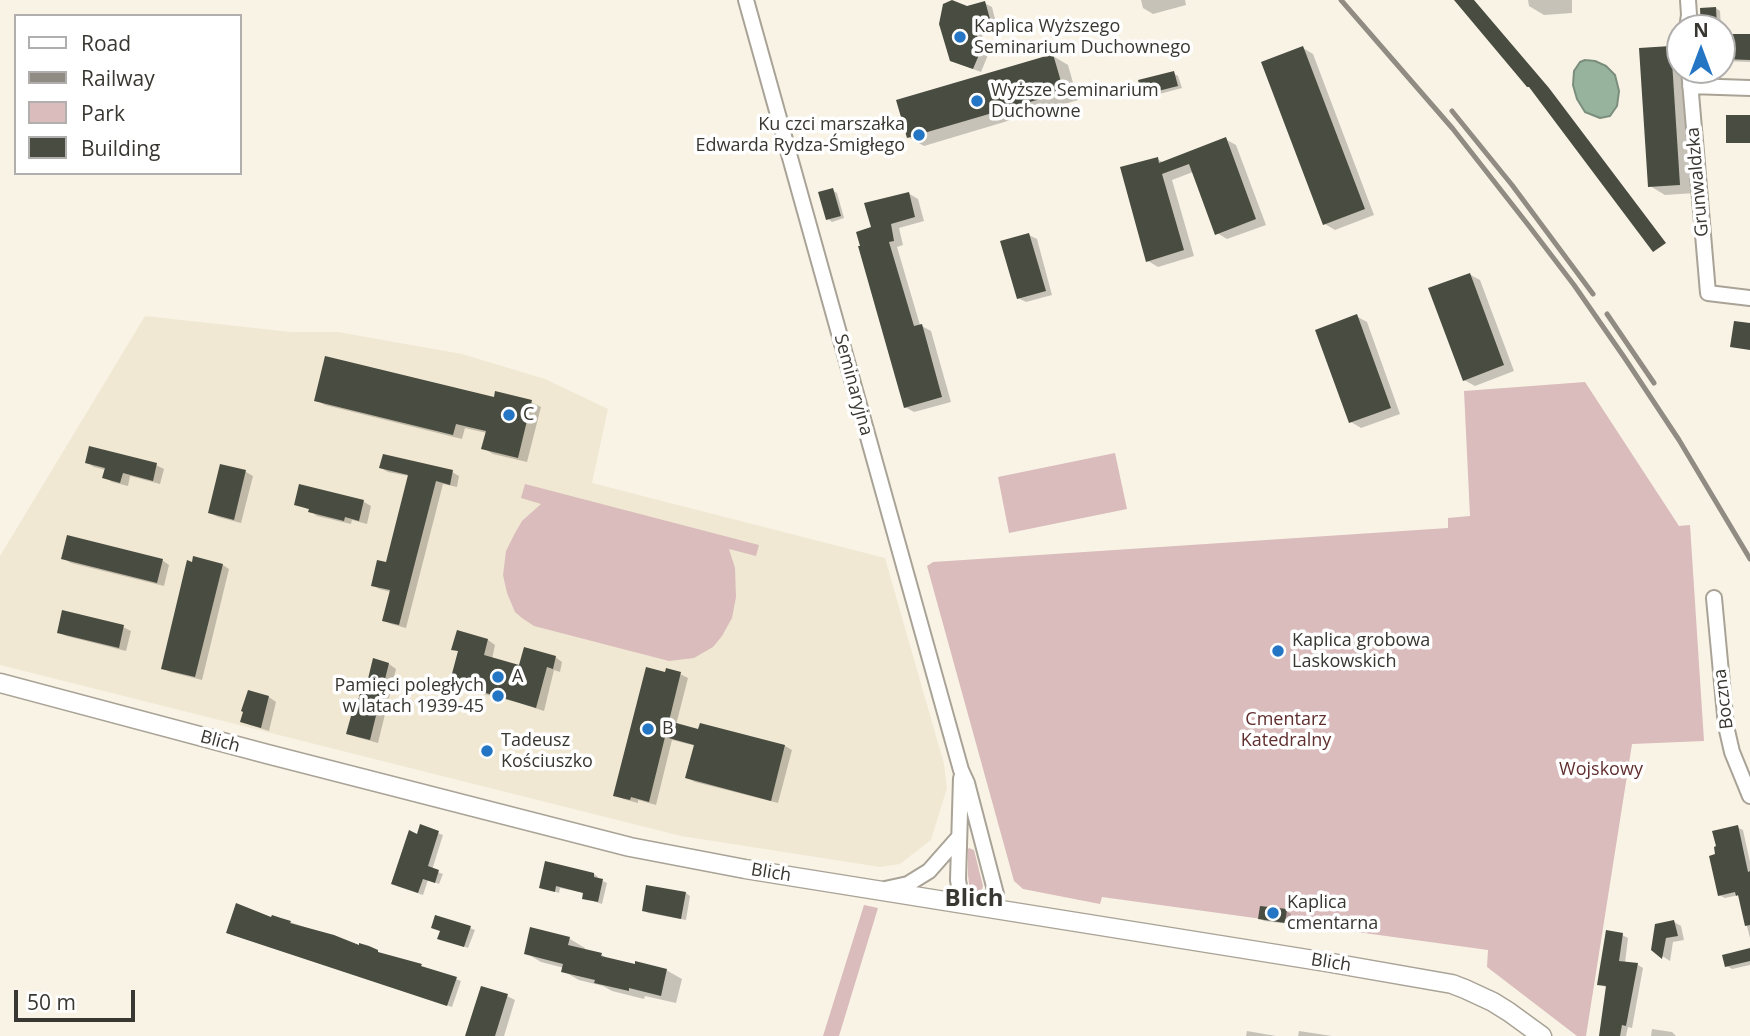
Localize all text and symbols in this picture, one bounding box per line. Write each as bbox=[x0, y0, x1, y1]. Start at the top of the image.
legend bbox=[14, 14, 242, 175]
north arrow bbox=[1666, 14, 1736, 84]
place label: Kaplica Wyższego Seminarium Duchownego bbox=[974, 16, 1191, 58]
text: N bbox=[1693, 17, 1709, 43]
text: Road bbox=[81, 29, 131, 57]
marker: Kaplica Wyższego Seminarium Duchownego bbox=[952, 29, 968, 45]
text: Railway bbox=[81, 64, 155, 92]
place label: Wyższe Seminarium Duchowne bbox=[991, 80, 1159, 122]
marker: Wyższe Seminarium Duchowne bbox=[969, 93, 985, 109]
text: Park bbox=[81, 99, 125, 127]
place label: Ku czci marszałka Edwarda Rydza-Śmigłego bbox=[696, 114, 905, 156]
street label: Grunwaldzka bbox=[1682, 126, 1714, 238]
marker: Ku czci marszałka Edwarda Rydza-Śmigłego bbox=[911, 127, 927, 143]
text: Building bbox=[81, 134, 160, 162]
street label: Seminaryjna bbox=[829, 332, 877, 438]
place label: C bbox=[523, 404, 534, 426]
marker: C bbox=[501, 407, 517, 423]
place label: Kaplica grobowa Laskowskich bbox=[1292, 630, 1430, 672]
marker: Kaplica grobowa Laskowskich bbox=[1270, 643, 1286, 659]
place label: A bbox=[512, 666, 523, 688]
street label: Boczna bbox=[1710, 668, 1738, 730]
marker: A bbox=[490, 669, 506, 685]
place label: Pamięci poległych w latach 1939-45 bbox=[335, 675, 484, 718]
marker: Pamięci poległych w latach 1939-45 bbox=[490, 688, 506, 704]
park label: Cmentarz Katedralny bbox=[1241, 709, 1331, 752]
place label: B bbox=[662, 718, 674, 740]
marker: B bbox=[640, 721, 656, 737]
street label: Blich bbox=[198, 726, 242, 758]
place label: Tadeusz Kościuszko bbox=[501, 730, 593, 772]
marker: Tadeusz Kościuszko bbox=[479, 743, 495, 759]
park label: Wojskowy bbox=[1559, 759, 1643, 781]
street label: Blich bbox=[749, 859, 793, 887]
district label: Blich bbox=[945, 885, 1003, 913]
place label: Kaplica cmentarna bbox=[1287, 892, 1378, 934]
marker: Kaplica cmentarna bbox=[1265, 905, 1281, 921]
street label: Blich bbox=[1309, 949, 1353, 977]
scale bar bbox=[18, 976, 138, 1020]
text: 50 m bbox=[27, 988, 76, 1016]

